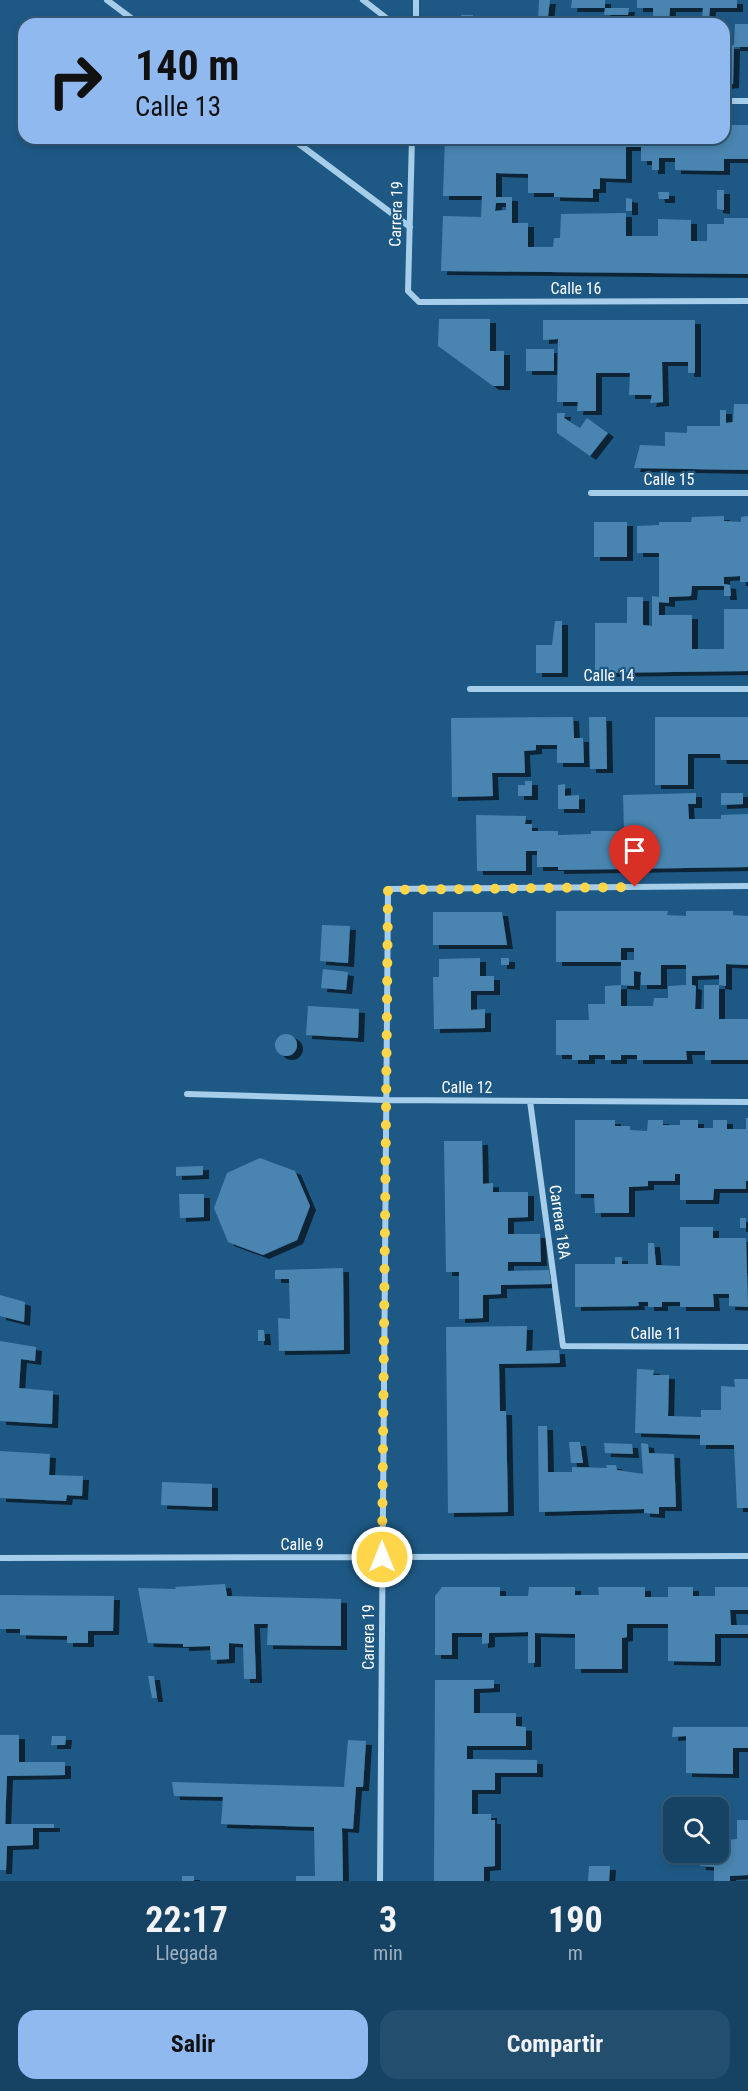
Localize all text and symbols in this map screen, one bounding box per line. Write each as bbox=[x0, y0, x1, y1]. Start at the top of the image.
text: 140 m bbox=[135, 41, 240, 90]
icon: right bbox=[36, 42, 114, 120]
text: Calle 13 bbox=[135, 91, 221, 123]
street label: Carrera 19 bbox=[385, 181, 407, 247]
street label: Calle 16 bbox=[550, 279, 602, 298]
street label: Calle 15 bbox=[643, 470, 695, 489]
street label: Calle 14 bbox=[583, 666, 635, 685]
pin bbox=[609, 825, 660, 887]
icon: arrive bbox=[618, 834, 651, 867]
street label: Calle 12 bbox=[441, 1078, 493, 1097]
street label: Carrera 18A bbox=[545, 1184, 575, 1260]
street label: Calle 11 bbox=[630, 1324, 682, 1343]
position arrow bbox=[350, 1525, 414, 1589]
street label: Calle 9 bbox=[280, 1535, 324, 1554]
street label: Carrera 19 bbox=[359, 1604, 378, 1670]
map controls bbox=[663, 1797, 729, 1863]
button: search bbox=[663, 1797, 729, 1863]
text: 22:17 bbox=[145, 1899, 228, 1941]
text: 3 bbox=[379, 1899, 397, 1941]
text: 190 bbox=[548, 1899, 603, 1941]
text: Llegada bbox=[155, 1941, 218, 1965]
text: min bbox=[373, 1941, 403, 1965]
text: m bbox=[568, 1941, 583, 1965]
button: Salir bbox=[18, 2010, 368, 2079]
button: Compartir bbox=[380, 2010, 730, 2079]

